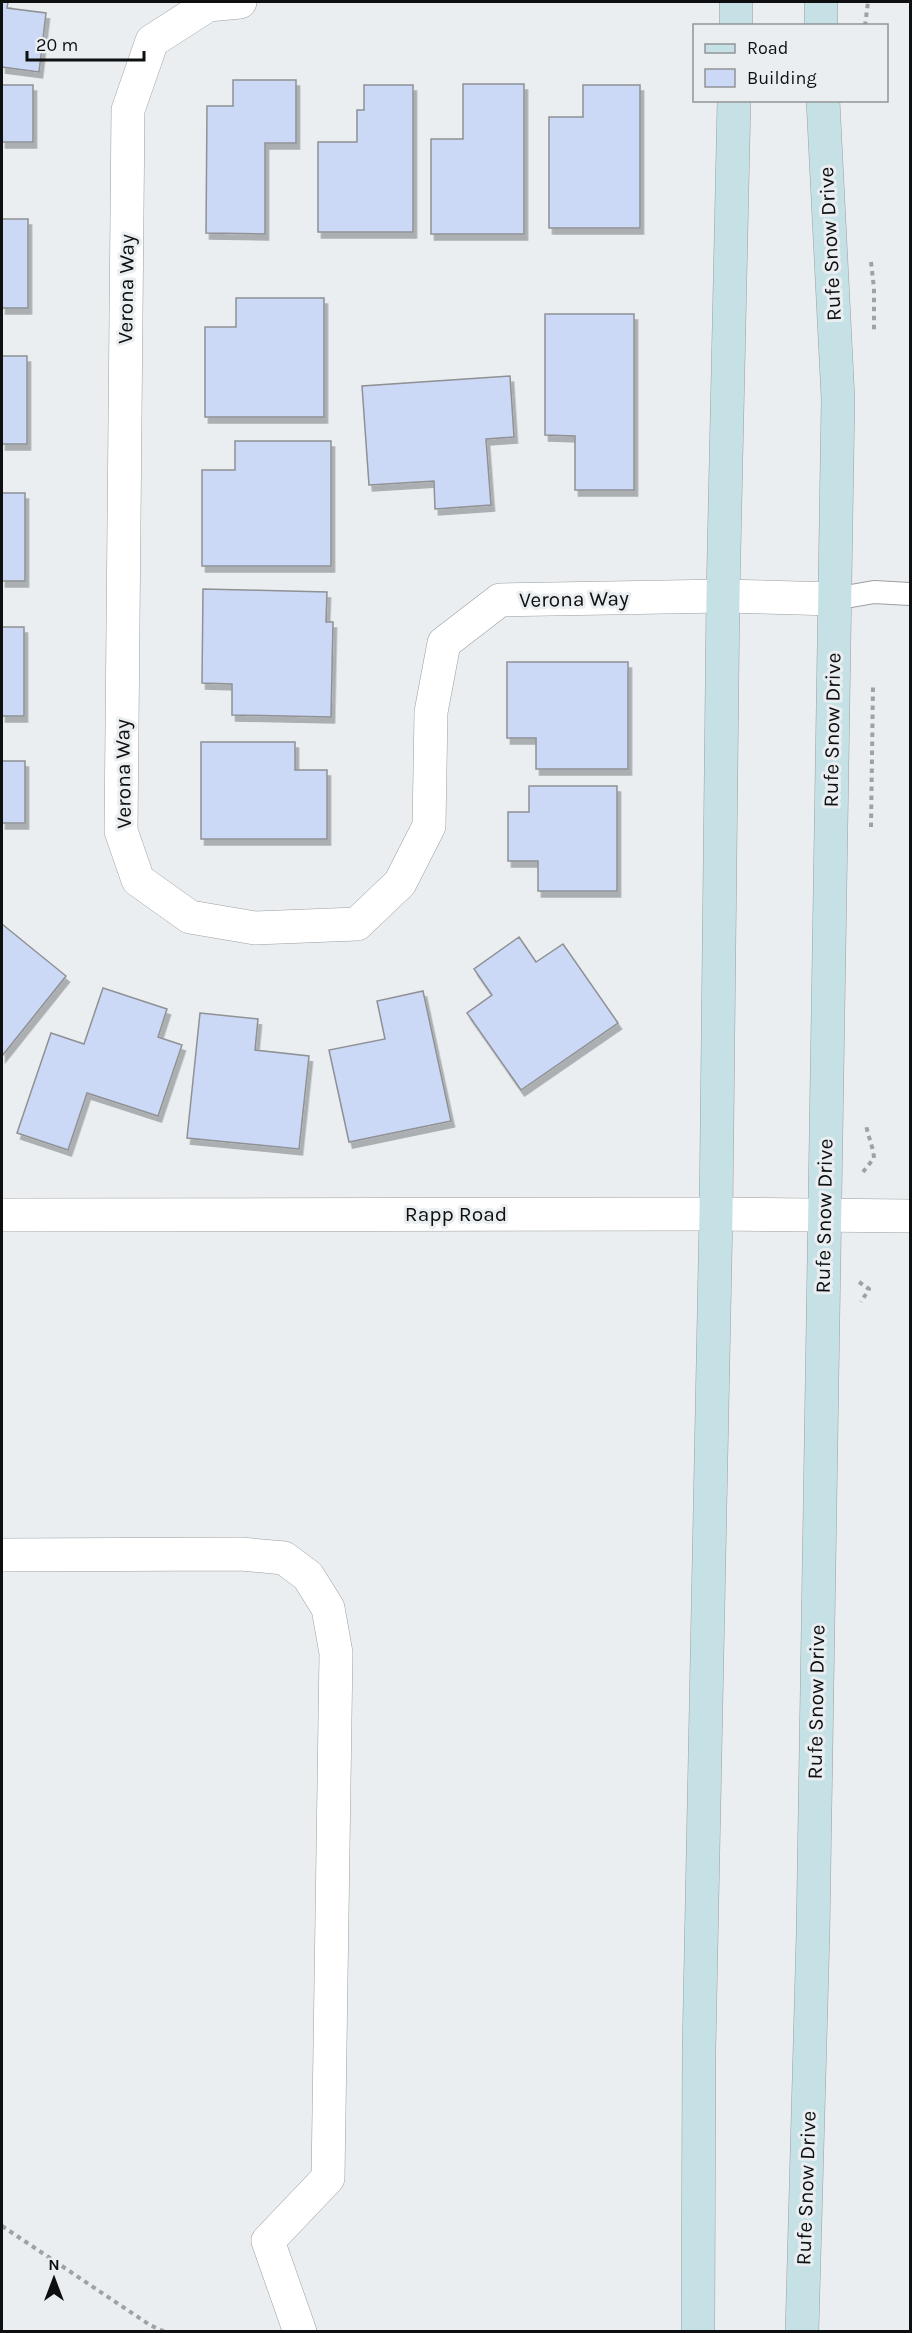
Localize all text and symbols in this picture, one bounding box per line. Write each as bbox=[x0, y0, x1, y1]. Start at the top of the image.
scale bar bbox=[27, 24, 144, 62]
legend bbox=[693, 24, 888, 102]
text: 20 m bbox=[36, 34, 78, 56]
text: Road bbox=[747, 37, 788, 59]
text: Building bbox=[747, 67, 817, 89]
street label: Rufe Snow Drive bbox=[814, 166, 846, 322]
street label: Verona Way bbox=[113, 234, 139, 344]
street label: Verona Way bbox=[519, 586, 629, 612]
street label: Rufe Snow Drive bbox=[819, 652, 845, 808]
street label: Verona Way bbox=[110, 719, 136, 829]
street label: Rufe Snow Drive bbox=[811, 1138, 837, 1294]
street label: Rapp Road bbox=[405, 1202, 507, 1226]
street label: Rufe Snow Drive bbox=[803, 1624, 829, 1780]
street label: Rufe Snow Drive bbox=[791, 2110, 821, 2266]
north arrow bbox=[24, 2249, 84, 2309]
text: N bbox=[48, 2255, 60, 2274]

